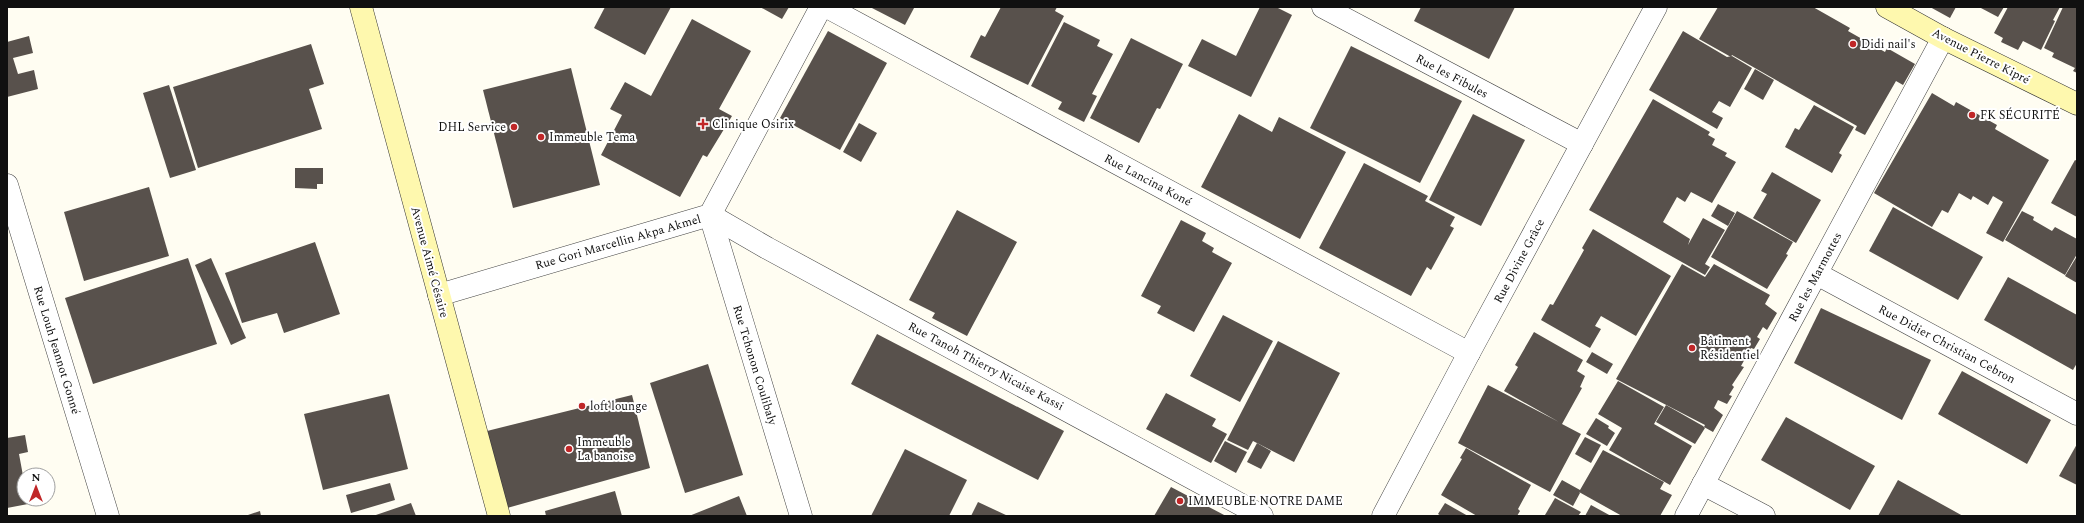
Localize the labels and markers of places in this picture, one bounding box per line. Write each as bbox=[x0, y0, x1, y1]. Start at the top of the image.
place label: Didi nail's bbox=[1861, 35, 1916, 54]
marker: Didi nail's bbox=[1848, 39, 1858, 49]
place label: FK SÉCURITÉ bbox=[1980, 106, 2060, 125]
marker: FK SÉCURITÉ bbox=[1967, 110, 1977, 120]
place label: Clinique Osirix bbox=[712, 115, 794, 134]
place label: DHL Service bbox=[438, 118, 506, 137]
marker: Clinique Osirix bbox=[697, 118, 709, 130]
marker: DHL Service bbox=[509, 122, 519, 132]
place label: Immeuble Tema bbox=[549, 128, 635, 147]
marker: Immeuble Tema bbox=[536, 132, 546, 142]
place label: Bâtiment Résidentiel bbox=[1700, 332, 1760, 365]
marker: Bâtiment Résidentiel bbox=[1687, 343, 1697, 353]
place label: loft lounge bbox=[590, 397, 647, 416]
marker: loft lounge bbox=[577, 401, 587, 411]
place label: Immeuble La banoise bbox=[577, 433, 635, 466]
marker: Immeuble La banoise bbox=[564, 444, 574, 454]
place label: IMMEUBLE NOTRE DAME bbox=[1188, 492, 1343, 511]
marker: IMMEUBLE NOTRE DAME bbox=[1175, 496, 1185, 506]

